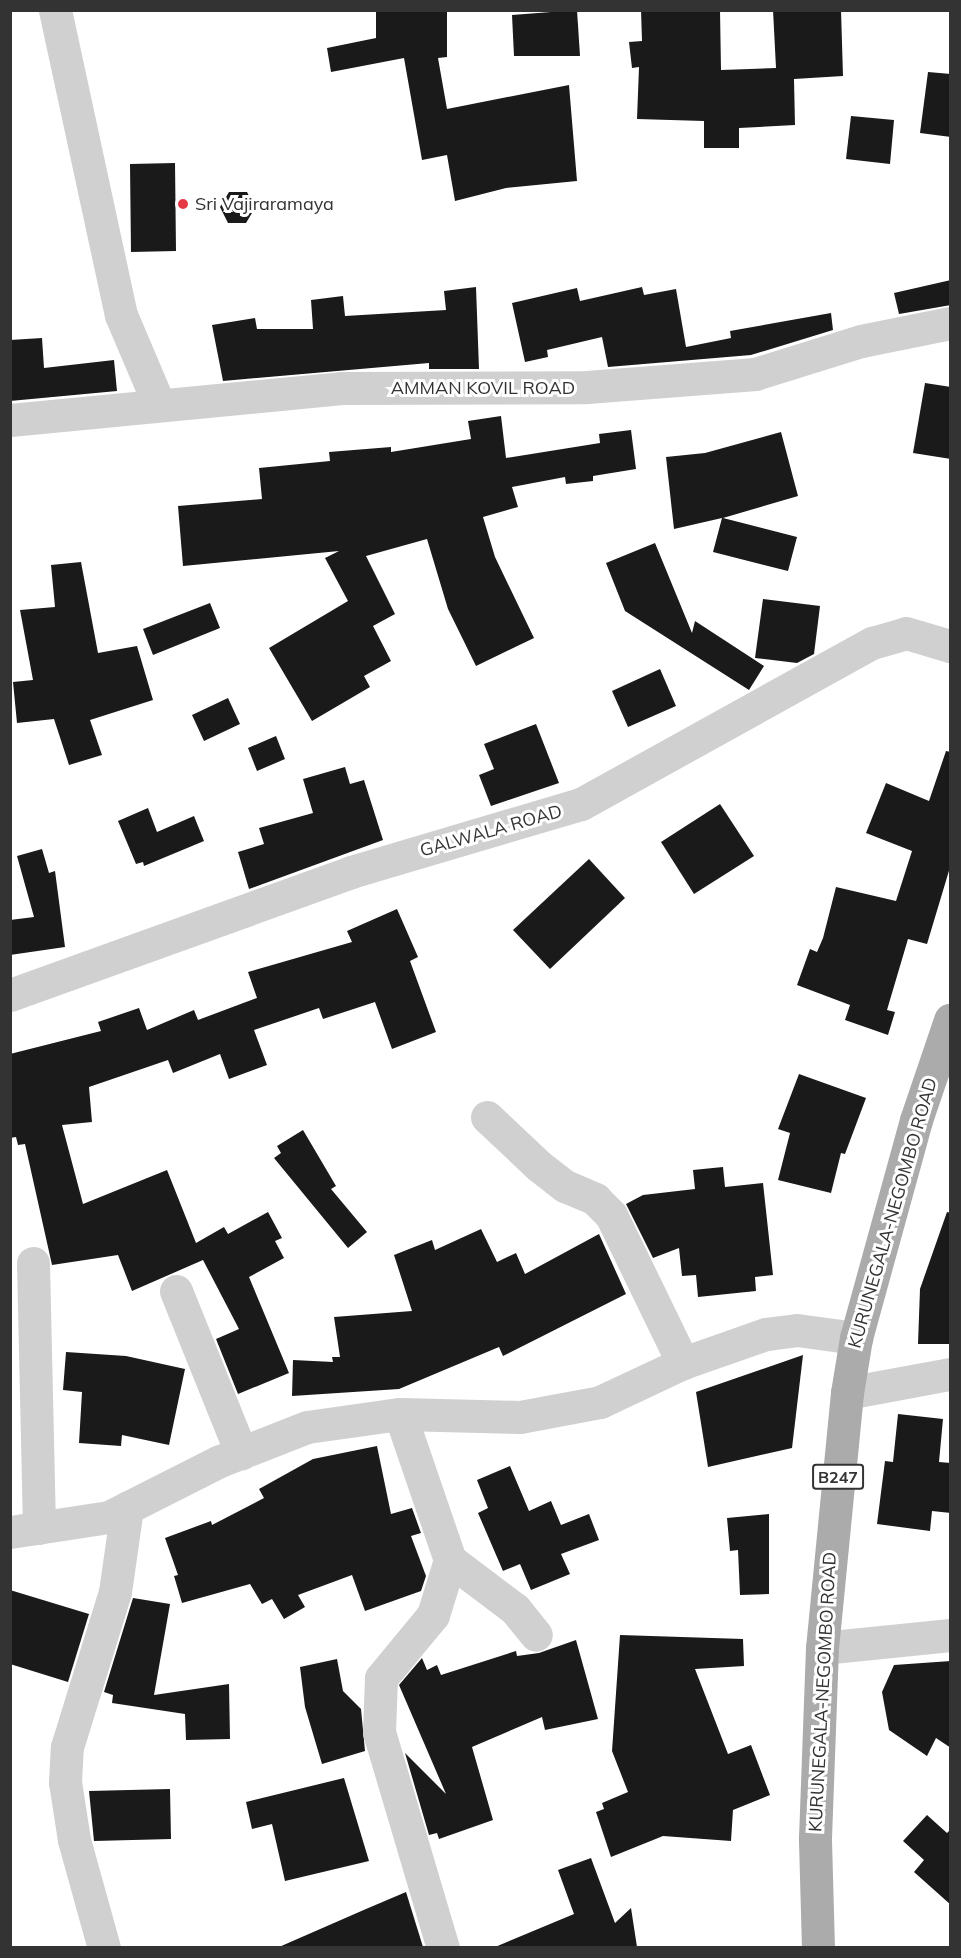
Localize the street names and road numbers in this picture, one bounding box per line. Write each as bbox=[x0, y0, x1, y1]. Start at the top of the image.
street label: AMMAN KOVIL ROAD bbox=[391, 377, 575, 399]
street label: GALWALA ROAD bbox=[417, 800, 565, 862]
street label: KURUNEGALA-NEGOMBO ROAD bbox=[844, 1075, 942, 1351]
road number: B247 bbox=[811, 1464, 865, 1490]
street label: KURUNEGALA-NEGOMBO ROAD bbox=[805, 1551, 841, 1833]

